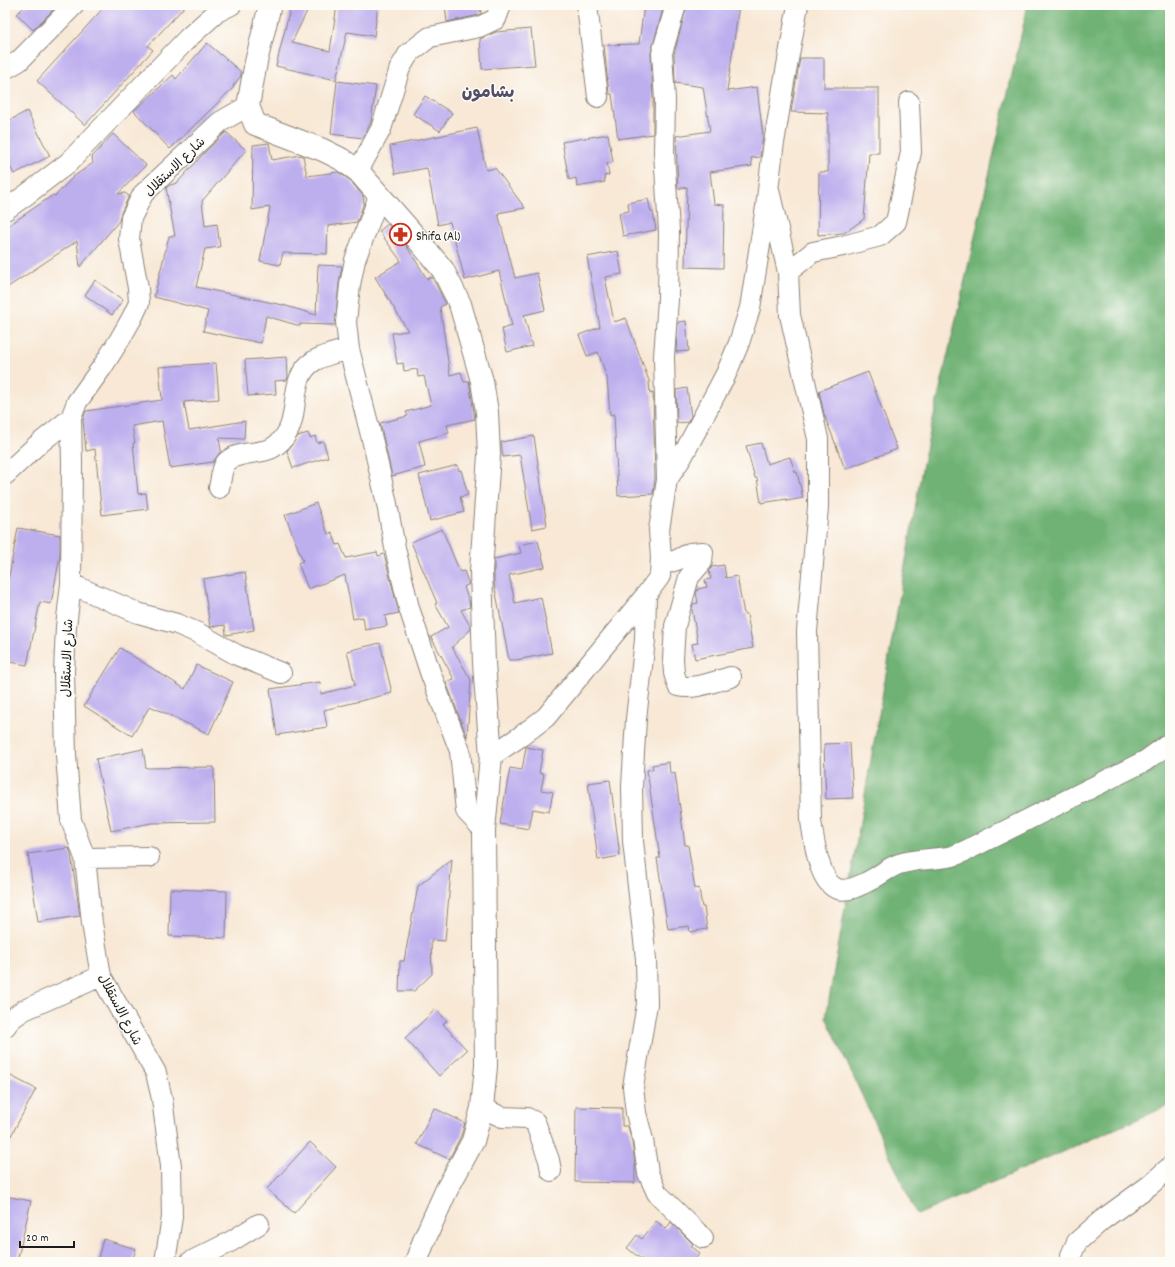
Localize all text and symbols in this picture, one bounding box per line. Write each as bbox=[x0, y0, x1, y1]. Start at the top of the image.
district label: بشامون bbox=[462, 82, 514, 106]
street label: شارع الاستقلال bbox=[141, 134, 211, 202]
pharmacy icon: Shifa (Al) bbox=[388, 222, 414, 248]
place label: Shifa (Al) bbox=[416, 228, 460, 247]
street label: شارع الاستقلال bbox=[58, 619, 79, 698]
street label: شارع الاستقلال bbox=[92, 971, 146, 1049]
scale bar bbox=[20, 1223, 74, 1249]
text: 20 m bbox=[26, 1230, 49, 1247]

